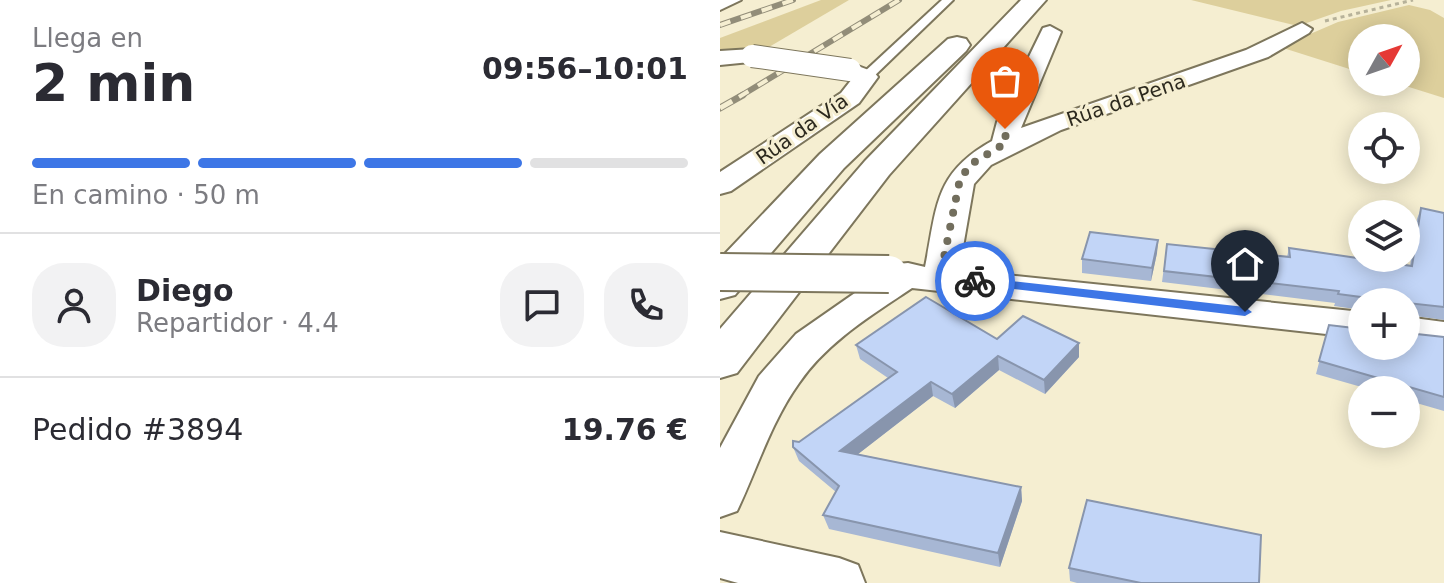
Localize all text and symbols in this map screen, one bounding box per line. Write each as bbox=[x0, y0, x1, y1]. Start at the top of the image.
text: Llega en bbox=[32, 23, 143, 53]
north arrow bbox=[1348, 24, 1420, 96]
map controls bbox=[1348, 24, 1420, 448]
pin bbox=[971, 47, 1039, 129]
text: 09:56–10:01 bbox=[482, 51, 688, 86]
text: 2 min bbox=[32, 53, 195, 113]
icon: bag bbox=[983, 59, 1027, 103]
street label: Rúa da Pena bbox=[1063, 68, 1189, 132]
street label: Rúa da Vía bbox=[751, 88, 853, 170]
button: locate bbox=[1348, 112, 1420, 184]
text: En camino · 50 m bbox=[32, 180, 260, 210]
button: layers bbox=[1348, 200, 1420, 272]
pin bbox=[1211, 230, 1279, 312]
courier bbox=[935, 241, 1015, 321]
icon: home bbox=[1223, 242, 1267, 286]
icon: bike bbox=[953, 259, 997, 303]
button: person bbox=[32, 263, 116, 347]
button: chat bbox=[500, 263, 584, 347]
button: phone bbox=[604, 263, 688, 347]
text: Diego bbox=[136, 273, 234, 308]
button: + bbox=[1348, 288, 1420, 360]
text: Repartidor · 4.4 bbox=[136, 308, 339, 338]
button: − bbox=[1348, 376, 1420, 448]
text: Pedido #3894 bbox=[32, 412, 243, 447]
text: 19.76 € bbox=[562, 412, 688, 447]

